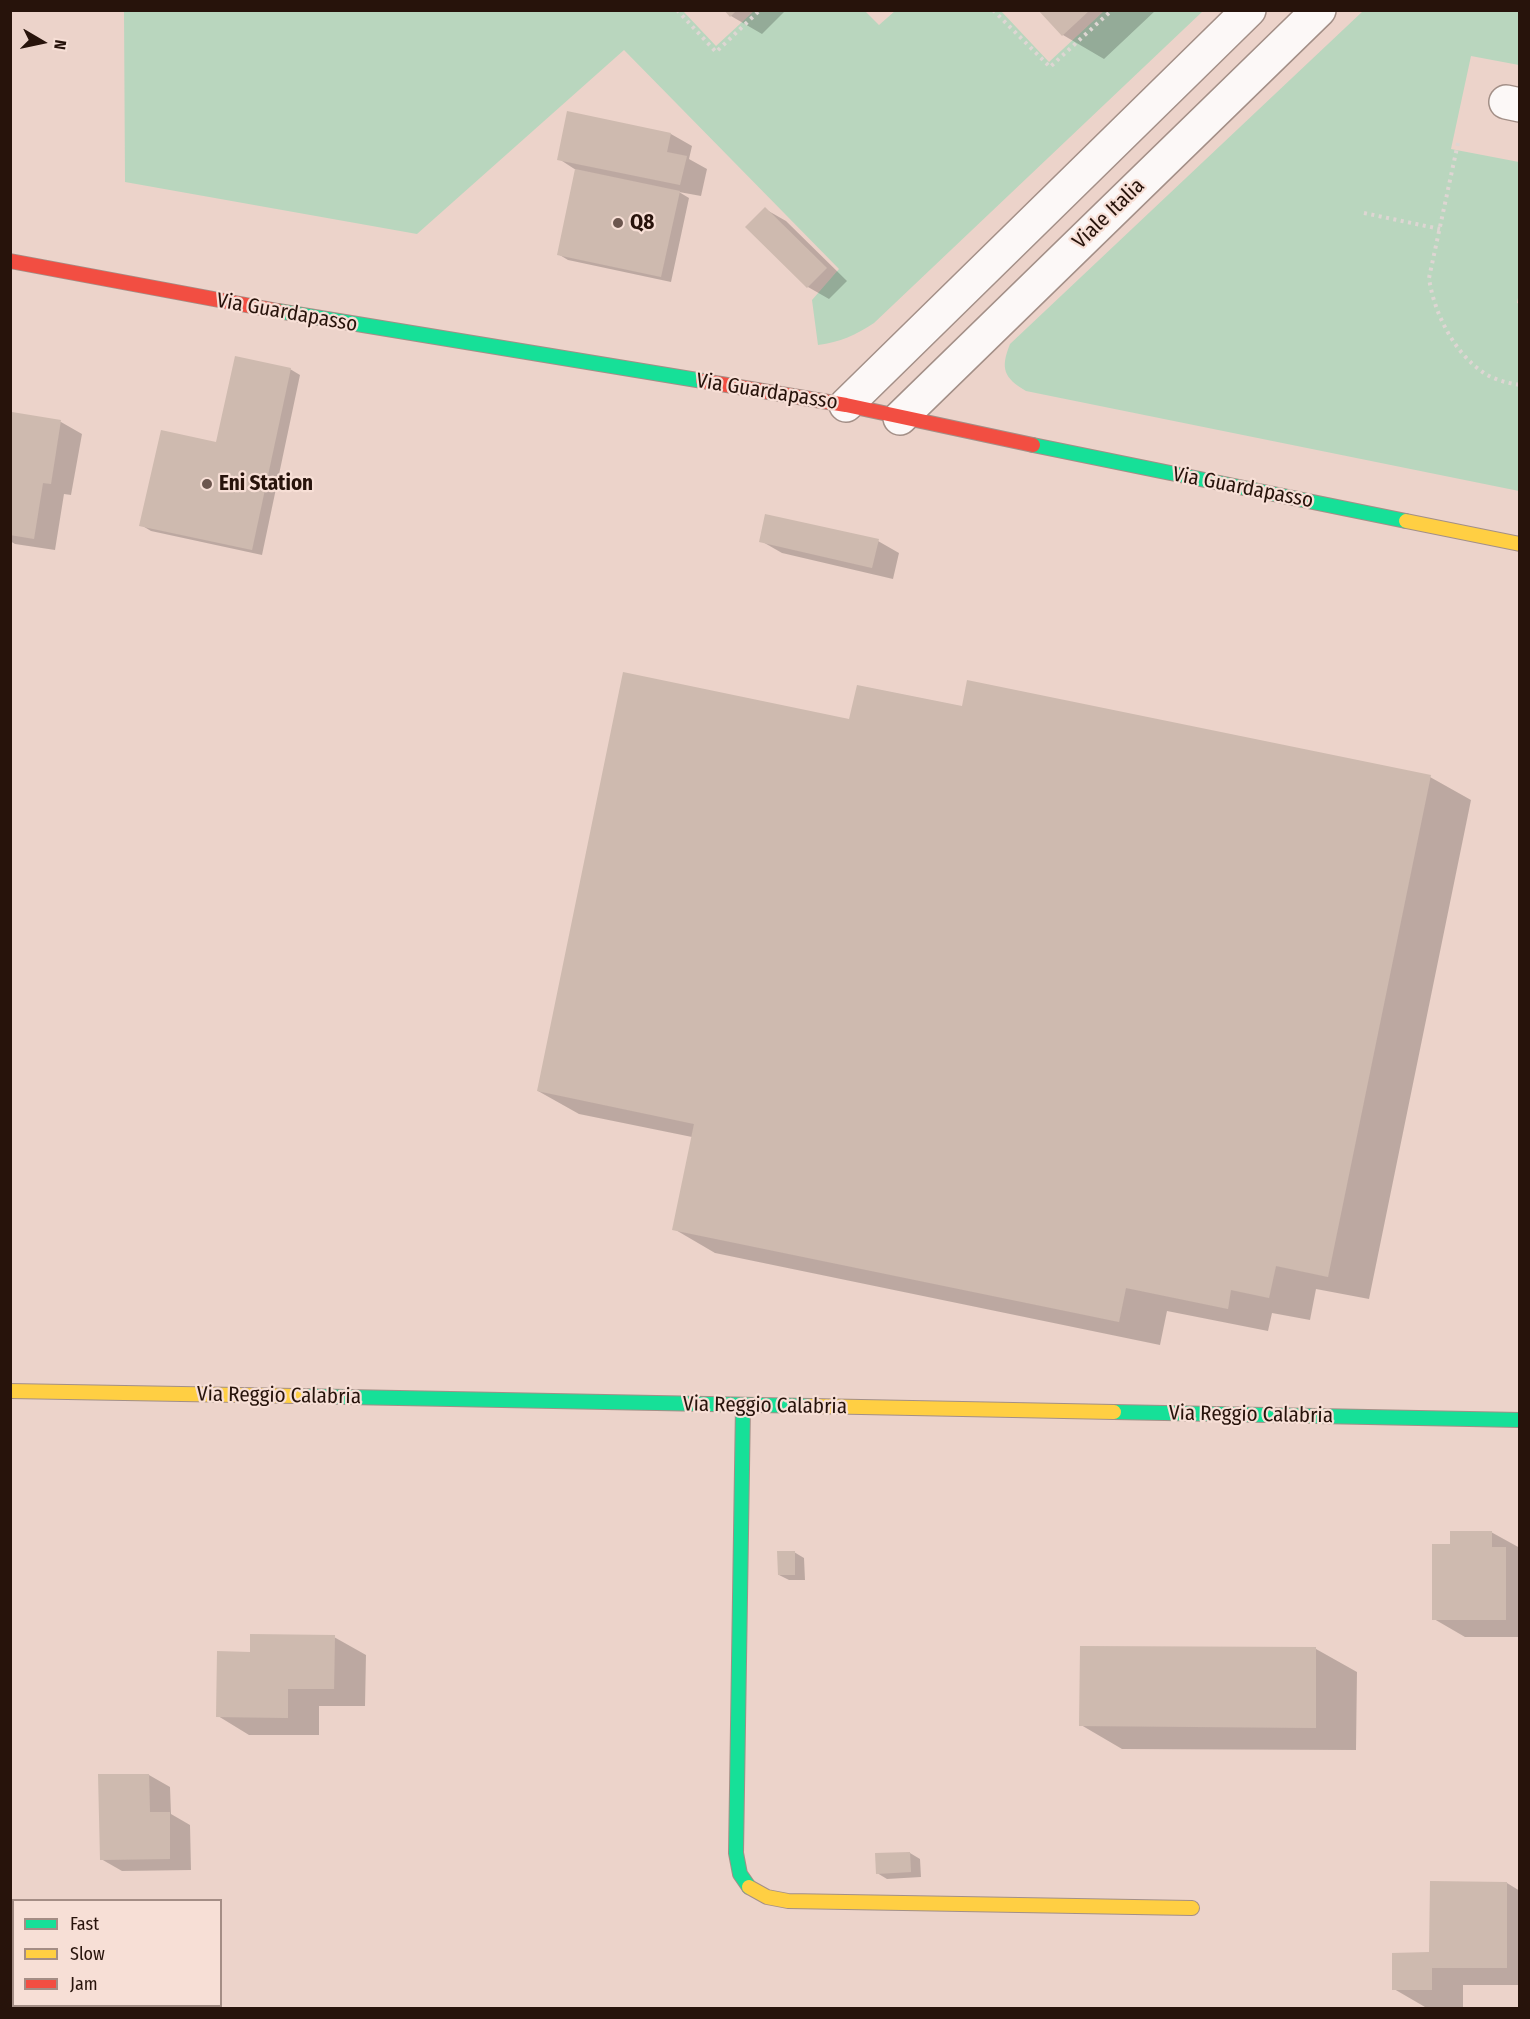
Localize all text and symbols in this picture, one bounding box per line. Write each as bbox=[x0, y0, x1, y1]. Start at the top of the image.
north arrow bbox=[12, 12, 72, 72]
text: N bbox=[50, 39, 70, 51]
street label: Viale Italia bbox=[1068, 174, 1150, 254]
place label: Q8 bbox=[630, 210, 654, 236]
marker: Q8 bbox=[611, 216, 625, 230]
street label: Via Guardapasso bbox=[215, 288, 359, 338]
street label: Via Guardapasso bbox=[695, 368, 839, 416]
street label: Via Guardapasso bbox=[1171, 462, 1315, 514]
place label: Eni Station bbox=[219, 471, 313, 497]
marker: Eni Station bbox=[200, 477, 214, 491]
street label: Via Reggio Calabria bbox=[197, 1382, 361, 1410]
street label: Via Reggio Calabria bbox=[683, 1392, 847, 1420]
street label: Via Reggio Calabria bbox=[1169, 1401, 1333, 1429]
legend bbox=[12, 1899, 222, 2007]
text: Fast bbox=[70, 1913, 99, 1935]
text: Slow bbox=[70, 1943, 105, 1965]
text: Jam bbox=[70, 1973, 98, 1995]

